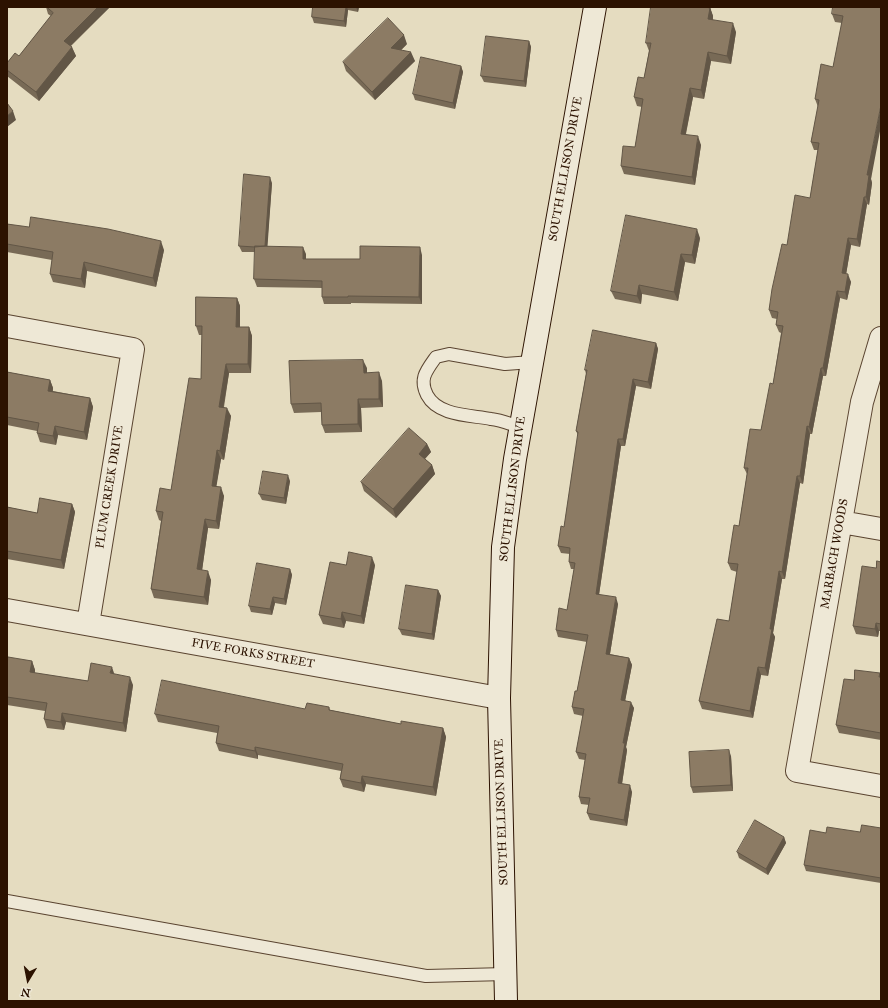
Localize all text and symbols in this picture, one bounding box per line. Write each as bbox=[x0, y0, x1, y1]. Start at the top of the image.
street label: SOUTH ELLISON DRIVE bbox=[546, 96, 586, 242]
street label: SOUTH ELLISON DRIVE bbox=[497, 415, 529, 563]
street label: PLUM CREEK DRIVE bbox=[93, 424, 127, 550]
street label: MARBACH WOODS bbox=[818, 498, 852, 610]
street label: FIVE FORKS STREET bbox=[190, 636, 316, 672]
street label: SOUTH ELLISON DRIVE bbox=[492, 739, 512, 885]
north arrow bbox=[8, 960, 48, 1000]
text: N bbox=[20, 985, 32, 1000]

